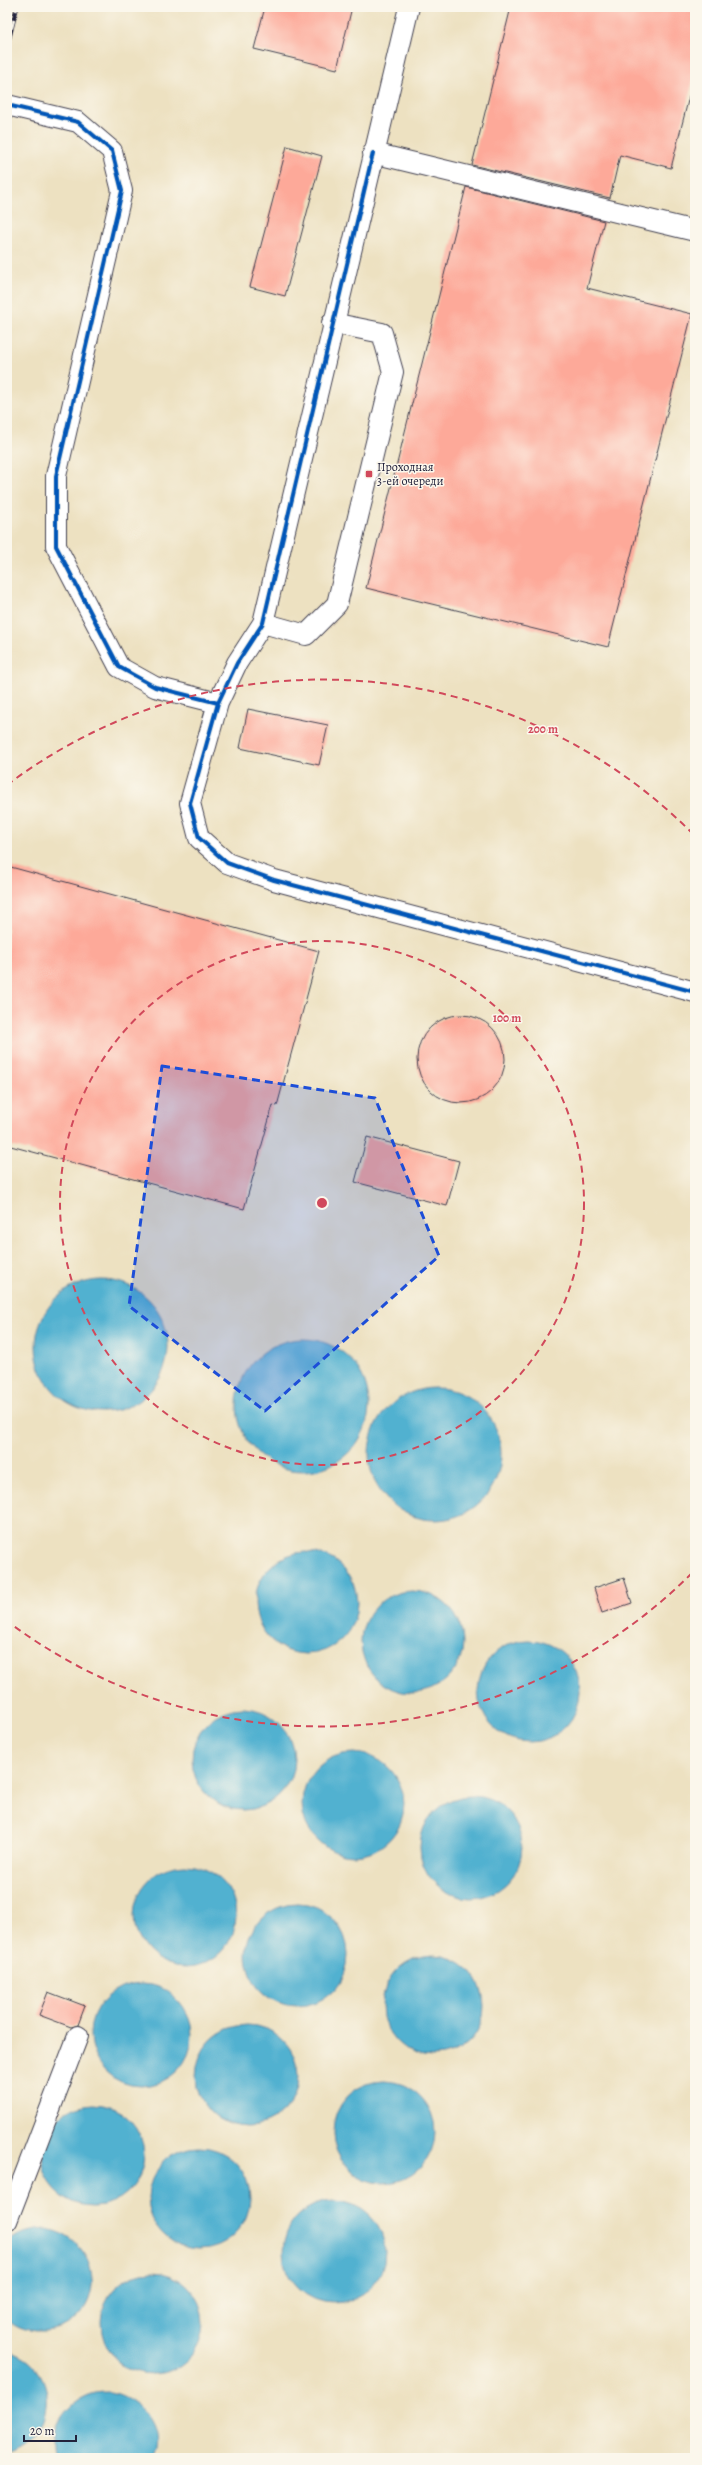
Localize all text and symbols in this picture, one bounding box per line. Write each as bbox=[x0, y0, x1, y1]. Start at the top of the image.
place label: Проходная 3-ей очереди bbox=[377, 459, 443, 489]
marker: Проходная 3-ей очереди bbox=[364, 469, 374, 479]
text: 200 m bbox=[528, 721, 558, 737]
text: 100 m bbox=[493, 1010, 521, 1026]
centre of rings bbox=[315, 1196, 329, 1210]
scale bar bbox=[24, 2417, 76, 2443]
text: 20 m bbox=[30, 2423, 54, 2439]

